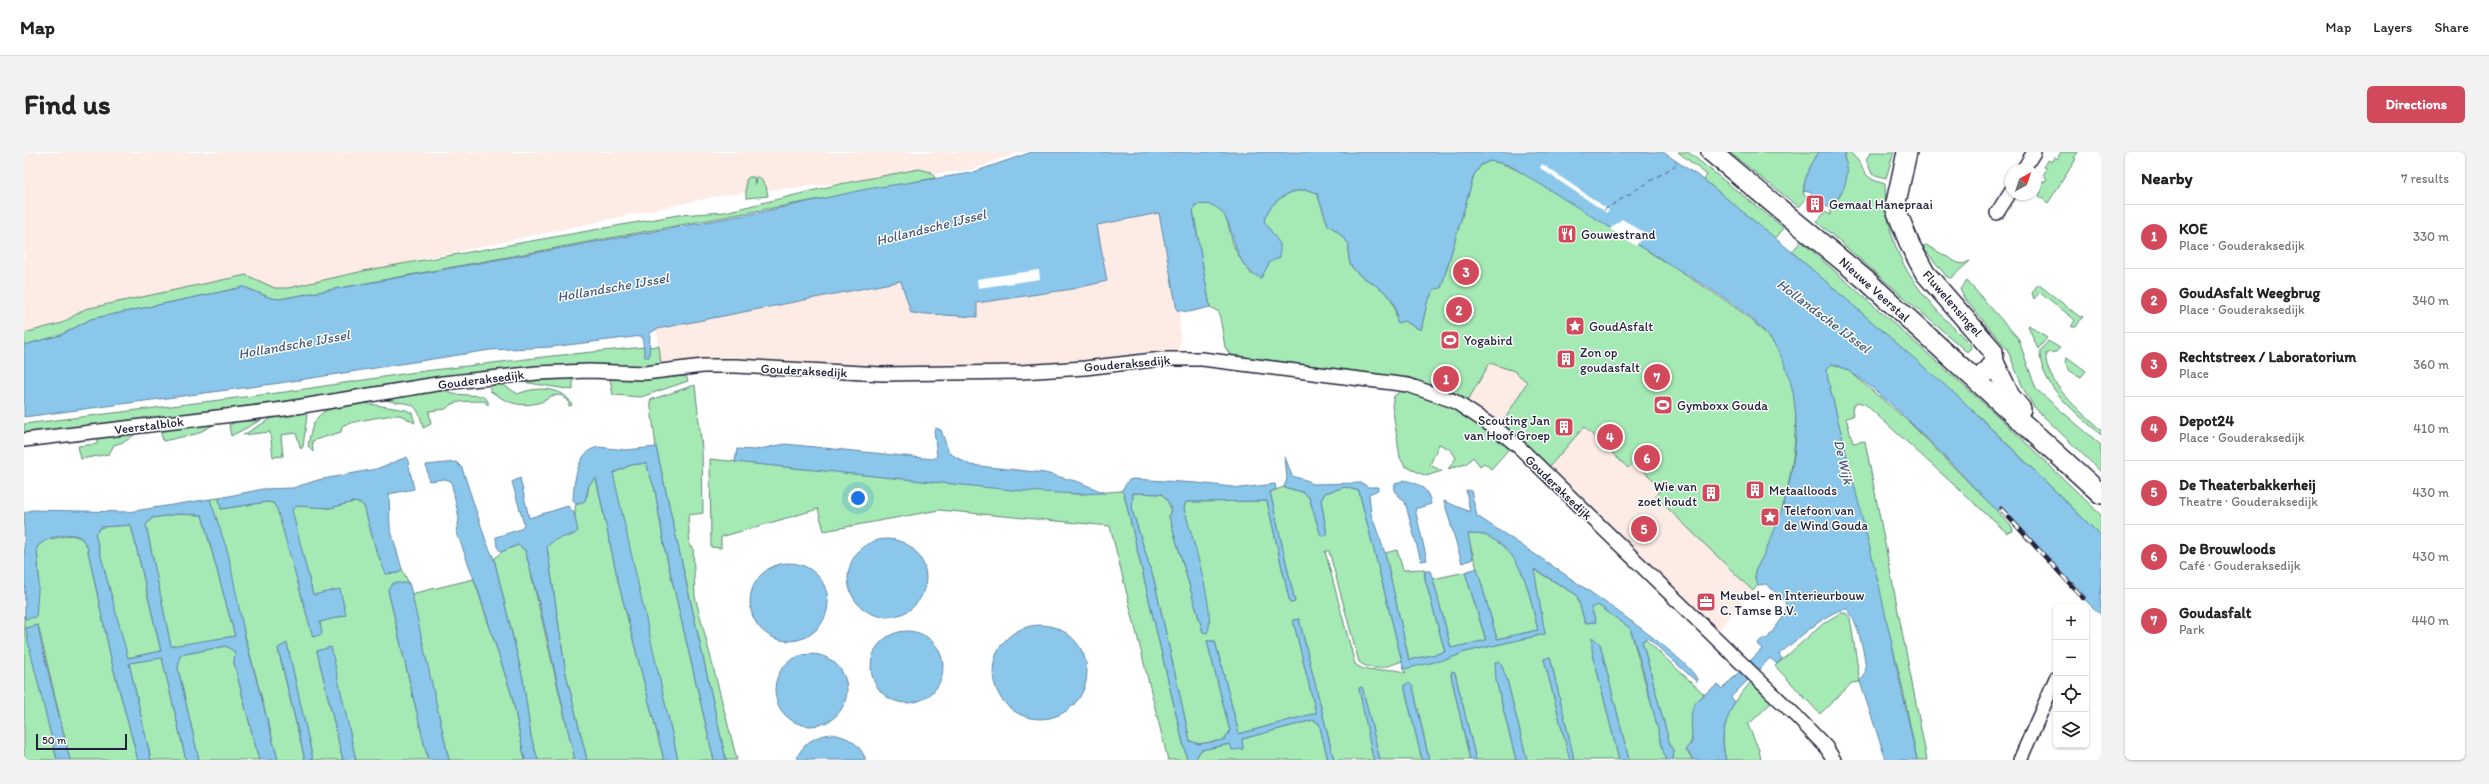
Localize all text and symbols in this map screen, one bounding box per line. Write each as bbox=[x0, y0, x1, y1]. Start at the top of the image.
text: Map bbox=[20, 16, 55, 39]
text: Map bbox=[2326, 19, 2351, 36]
text: Layers bbox=[2373, 19, 2412, 36]
text: Share bbox=[2434, 19, 2469, 36]
button: Directions bbox=[2367, 86, 2465, 123]
text: Find us bbox=[24, 87, 111, 121]
north arrow bbox=[2005, 164, 2041, 200]
text: Nearby bbox=[2141, 168, 2193, 188]
text: 7 results bbox=[2401, 171, 2449, 186]
building icon: Gemaal Hanepraai bbox=[1804, 193, 1826, 215]
place label: Gemaal Hanepraai bbox=[1829, 197, 1933, 212]
water label: Hollandsche IJssel bbox=[874, 205, 989, 249]
text: KOE bbox=[2179, 220, 2208, 238]
restaurant icon: Gouwestrand bbox=[1556, 223, 1578, 245]
place label: Gouwestrand bbox=[1581, 227, 1655, 242]
text: 1 bbox=[2151, 229, 2157, 244]
text: 330 m bbox=[2413, 229, 2449, 244]
text: Place · Gouderaksedijk bbox=[2179, 238, 2305, 253]
street label: Nieuwe Veerstal bbox=[1836, 254, 1913, 325]
pin: 3 bbox=[1453, 257, 1479, 287]
street label: Fluwelensingel bbox=[1920, 267, 1986, 340]
water label: Hollandsche IJssel bbox=[556, 269, 671, 306]
water label: Hollandsche IJssel bbox=[1774, 276, 1875, 358]
text: GoudAsfalt Weegbrug bbox=[2179, 284, 2320, 302]
text: 2 bbox=[2151, 293, 2157, 308]
text: 340 m bbox=[2412, 293, 2449, 308]
pin: 2 bbox=[1446, 295, 1472, 325]
text: Place · Gouderaksedijk bbox=[2179, 302, 2305, 317]
place icon: GoudAsfalt bbox=[1564, 315, 1586, 337]
place label: GoudAsfalt bbox=[1589, 319, 1653, 334]
water label: Hollandsche IJssel bbox=[237, 326, 352, 363]
sports icon: Yogabird bbox=[1439, 329, 1461, 351]
place label: Yogabird bbox=[1464, 333, 1513, 348]
place label: Zon op goudasfalt bbox=[1580, 345, 1640, 375]
building icon: Zon op goudasfalt bbox=[1555, 348, 1577, 370]
text: Rechtstreex / Laboratorium bbox=[2179, 348, 2356, 366]
street label: Gouderaksedijk bbox=[1083, 352, 1171, 375]
text: 3 bbox=[2150, 357, 2158, 372]
text: 360 m bbox=[2413, 357, 2449, 372]
street label: Gouderaksedijk bbox=[760, 361, 848, 380]
pin: 7 bbox=[1644, 362, 1670, 392]
pin: 1 bbox=[1433, 364, 1459, 394]
text: Place bbox=[2179, 366, 2209, 381]
street label: Gouderaksedijk bbox=[437, 367, 525, 392]
sports icon: Gymboxx Gouda bbox=[1652, 394, 1674, 416]
place label: Gymboxx Gouda bbox=[1677, 398, 1768, 413]
text: Depot24 bbox=[2179, 412, 2234, 430]
place label: Scouting Jan van Hoof Groep bbox=[1464, 413, 1550, 443]
street label: Veerstalblok bbox=[114, 414, 185, 437]
building icon: Scouting Jan van Hoof Groep bbox=[1553, 416, 1575, 438]
text: 4 bbox=[2150, 421, 2158, 436]
text: 410 m bbox=[2413, 421, 2449, 436]
pin: 4 bbox=[1597, 422, 1623, 452]
text: Place · Gouderaksedijk bbox=[2179, 430, 2305, 445]
water label: De Wijk bbox=[1830, 438, 1857, 487]
pin: 6 bbox=[1634, 443, 1660, 473]
street label: Gouderaksedijk bbox=[1522, 452, 1595, 523]
text: De Theaterbakkerheij bbox=[2179, 476, 2316, 494]
place label: Wie van zoet houdt bbox=[1638, 479, 1697, 509]
building icon: Metaalloods bbox=[1744, 479, 1766, 501]
building icon: Wie van zoet houdt bbox=[1700, 482, 1722, 504]
place label: Metaalloods bbox=[1769, 483, 1837, 498]
text: 5 bbox=[2151, 485, 2157, 500]
text: 430 m bbox=[2412, 485, 2449, 500]
your location bbox=[848, 488, 868, 508]
text: Theatre · Gouderaksedijk bbox=[2179, 494, 2318, 509]
place label: Telefoon van de Wind Gouda bbox=[1784, 503, 1869, 533]
place icon: Telefoon van de Wind Gouda bbox=[1759, 506, 1781, 528]
pin: 5 bbox=[1631, 514, 1657, 544]
text: De Brouwloods bbox=[2179, 540, 2276, 558]
text: 6 bbox=[2151, 549, 2157, 564]
text: 430 m bbox=[2412, 549, 2449, 564]
text: Café · Gouderaksedijk bbox=[2179, 558, 2301, 573]
place label: Meubel- en Interieurbouw C. Tamse B.V. bbox=[1720, 588, 1865, 618]
office icon: Meubel- en Interieurbouw C. Tamse B.V. bbox=[1695, 591, 1717, 613]
map controls bbox=[2053, 604, 2089, 748]
button: + bbox=[2053, 604, 2089, 640]
text: Goudasfalt bbox=[2179, 604, 2251, 622]
text: 7 bbox=[2151, 613, 2157, 628]
text: 440 m bbox=[2412, 613, 2449, 628]
text: Park bbox=[2179, 622, 2205, 637]
button: − bbox=[2053, 640, 2089, 676]
button: locate bbox=[2053, 676, 2089, 712]
button: layers bbox=[2053, 712, 2089, 748]
scale bar bbox=[36, 732, 127, 751]
text: 50 m bbox=[42, 734, 66, 747]

